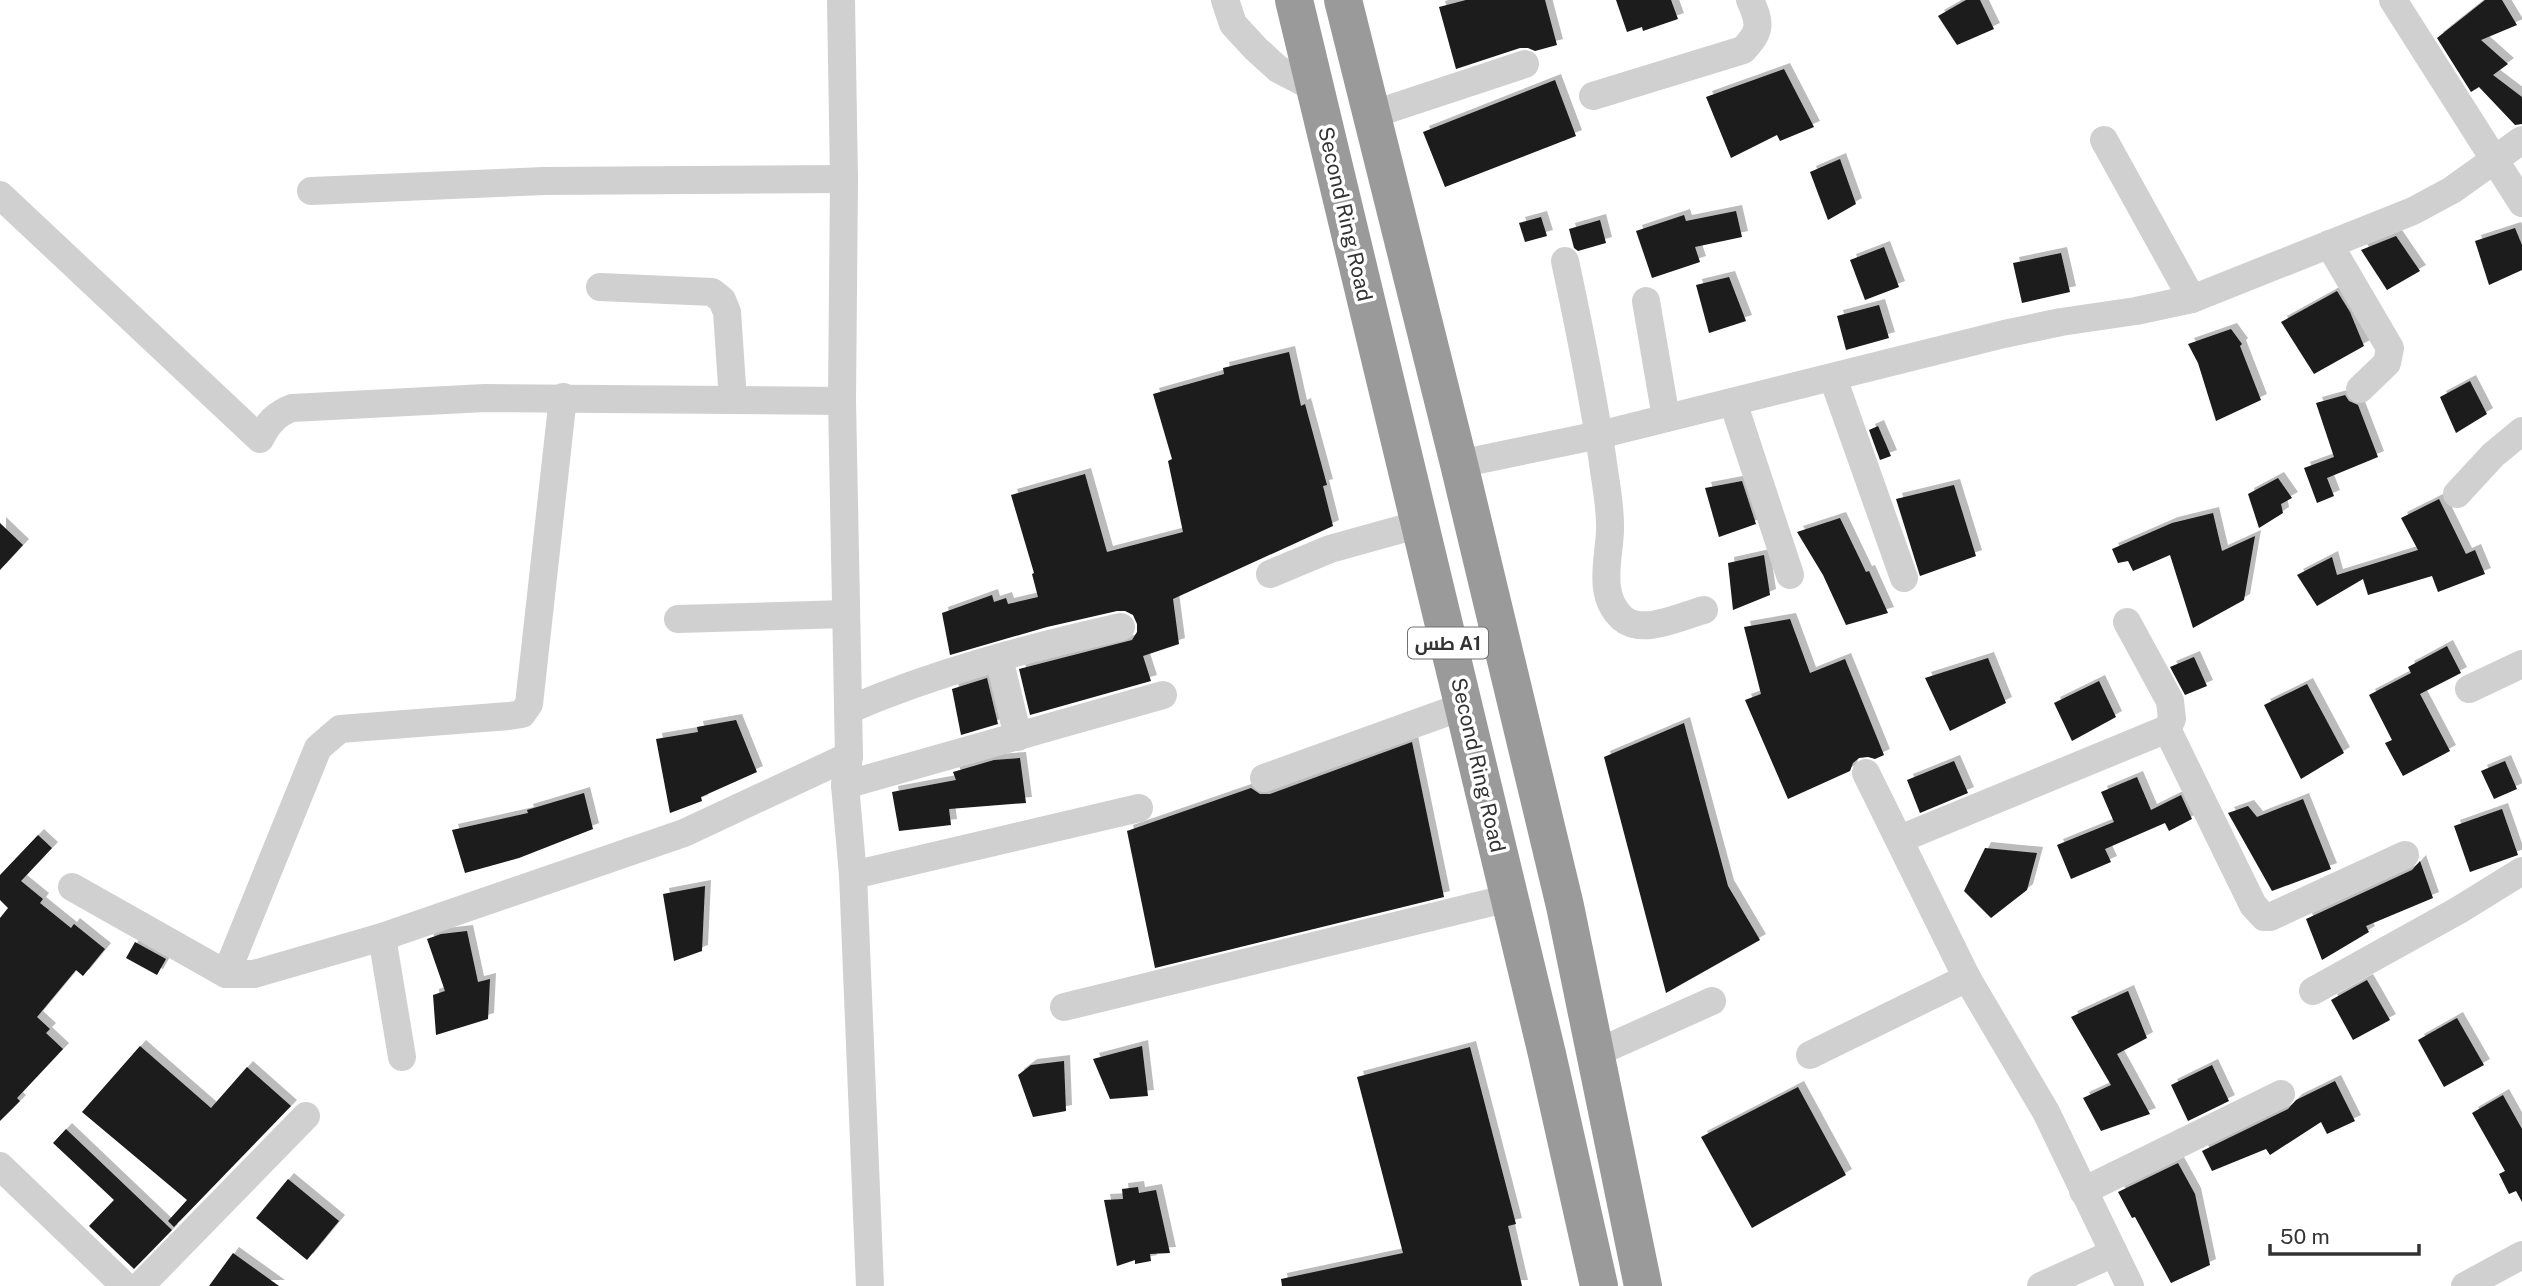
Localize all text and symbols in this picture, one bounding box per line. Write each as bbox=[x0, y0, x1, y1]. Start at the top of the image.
street label: Second Ring Road bbox=[1313, 124, 1378, 304]
road number: طس A1 bbox=[1408, 628, 1488, 658]
street label: Second Ring Road bbox=[1446, 675, 1511, 855]
scale bar bbox=[2270, 1212, 2419, 1256]
text: 50 m bbox=[2280, 1224, 2330, 1249]

